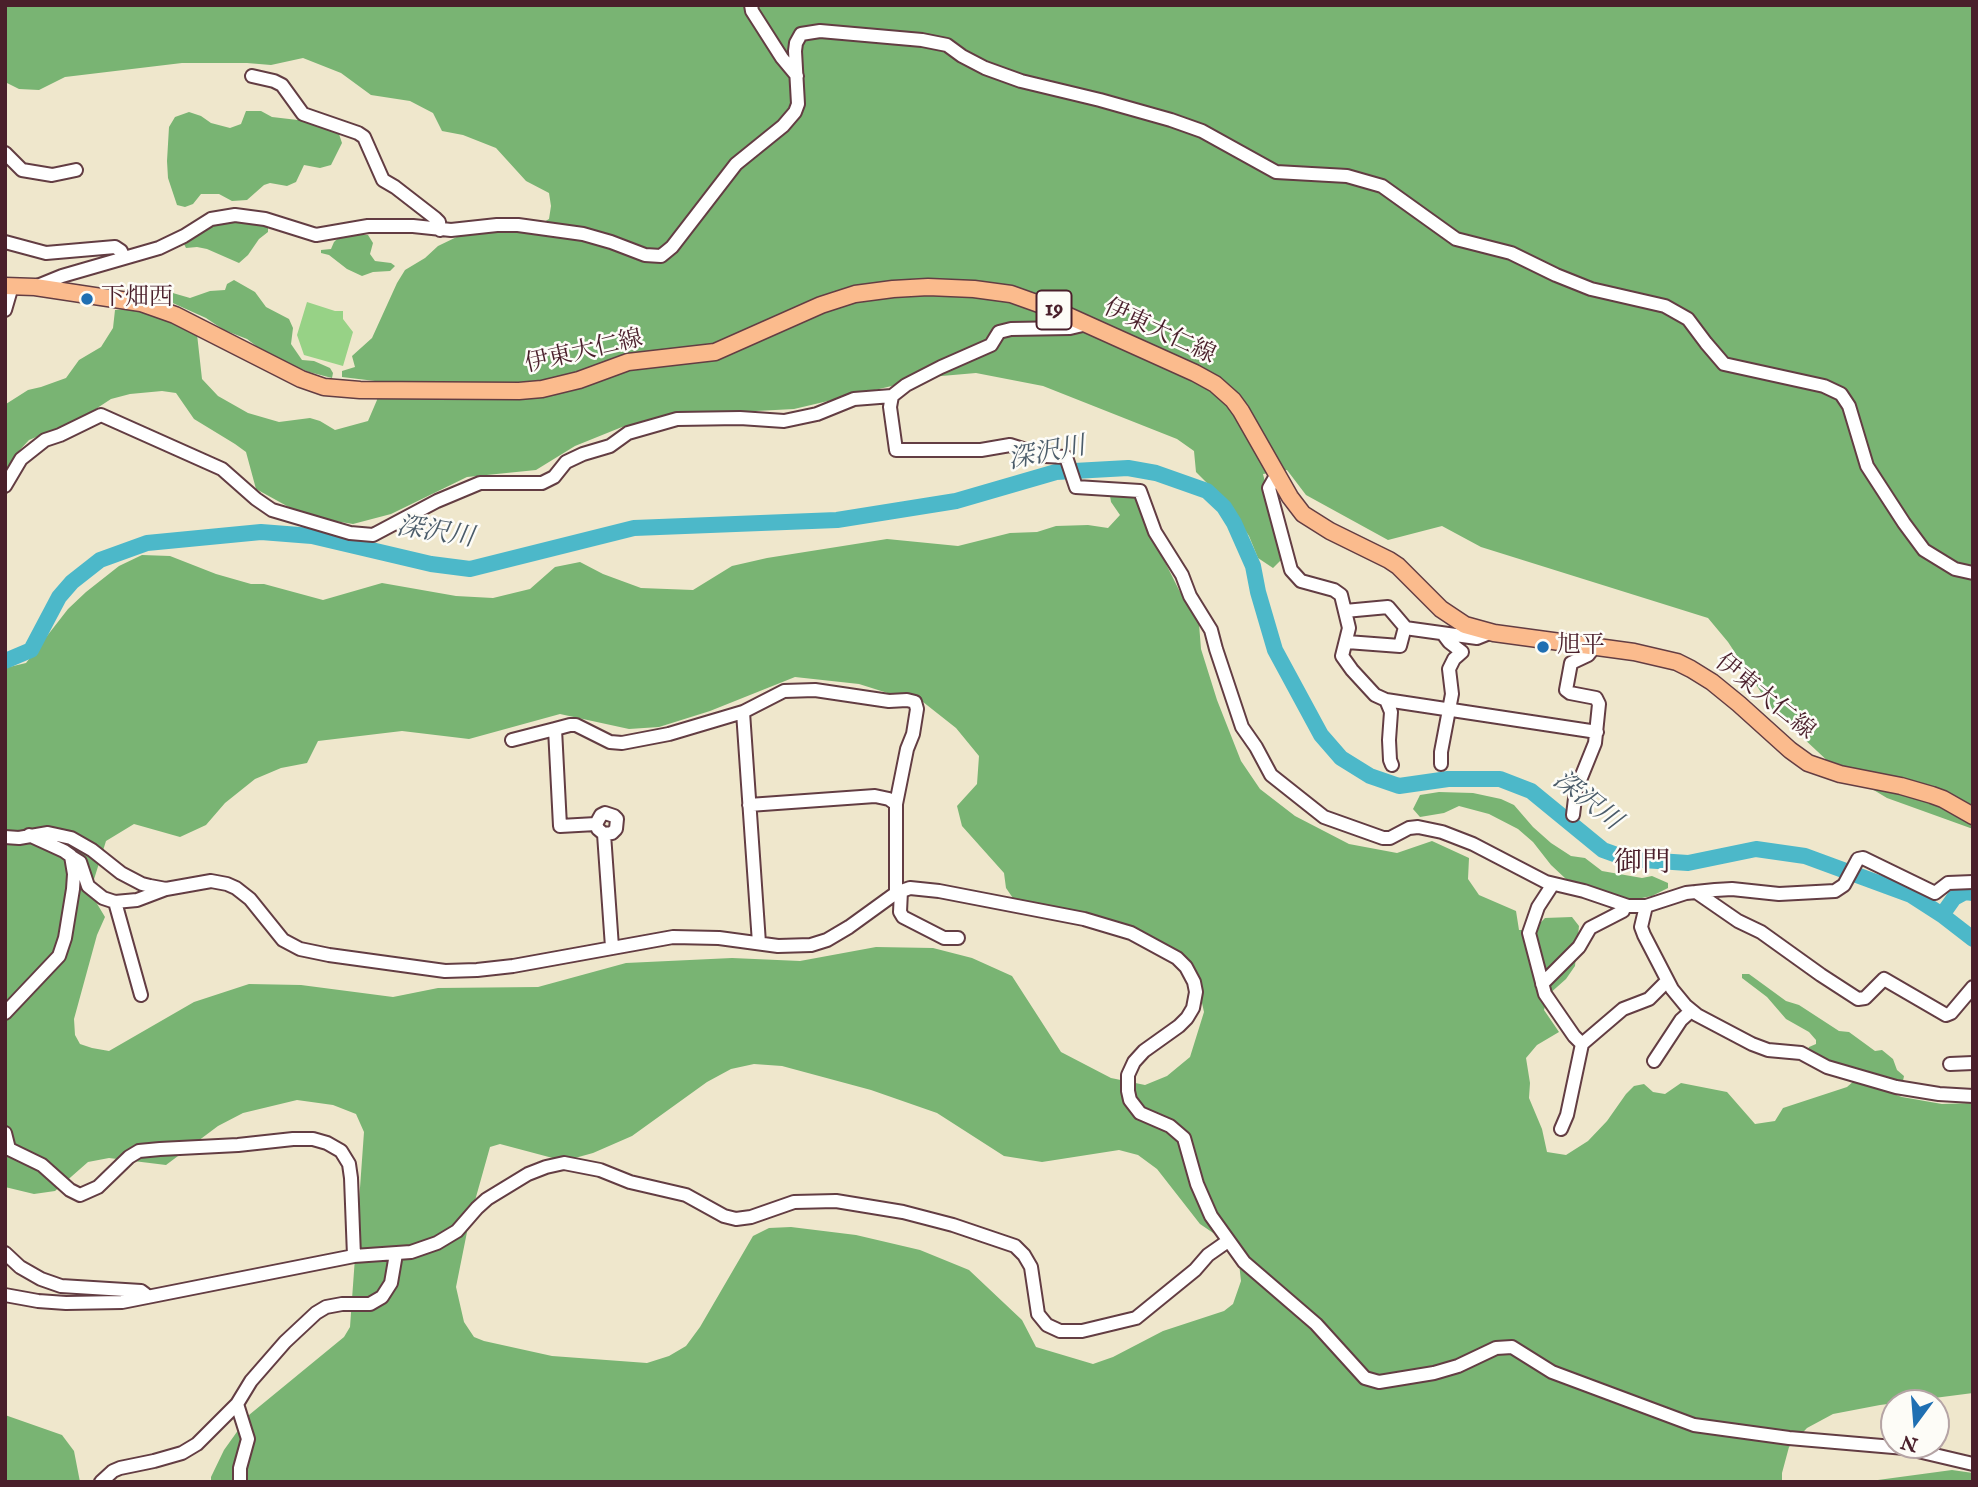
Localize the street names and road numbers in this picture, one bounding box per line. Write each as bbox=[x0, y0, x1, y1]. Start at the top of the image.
road number: 19 bbox=[1036, 290, 1072, 330]
street label: 伊東大仁線 bbox=[1099, 295, 1219, 371]
street label: 伊東大仁線 bbox=[522, 325, 646, 381]
street label: 伊東大仁線 bbox=[1708, 649, 1820, 747]

